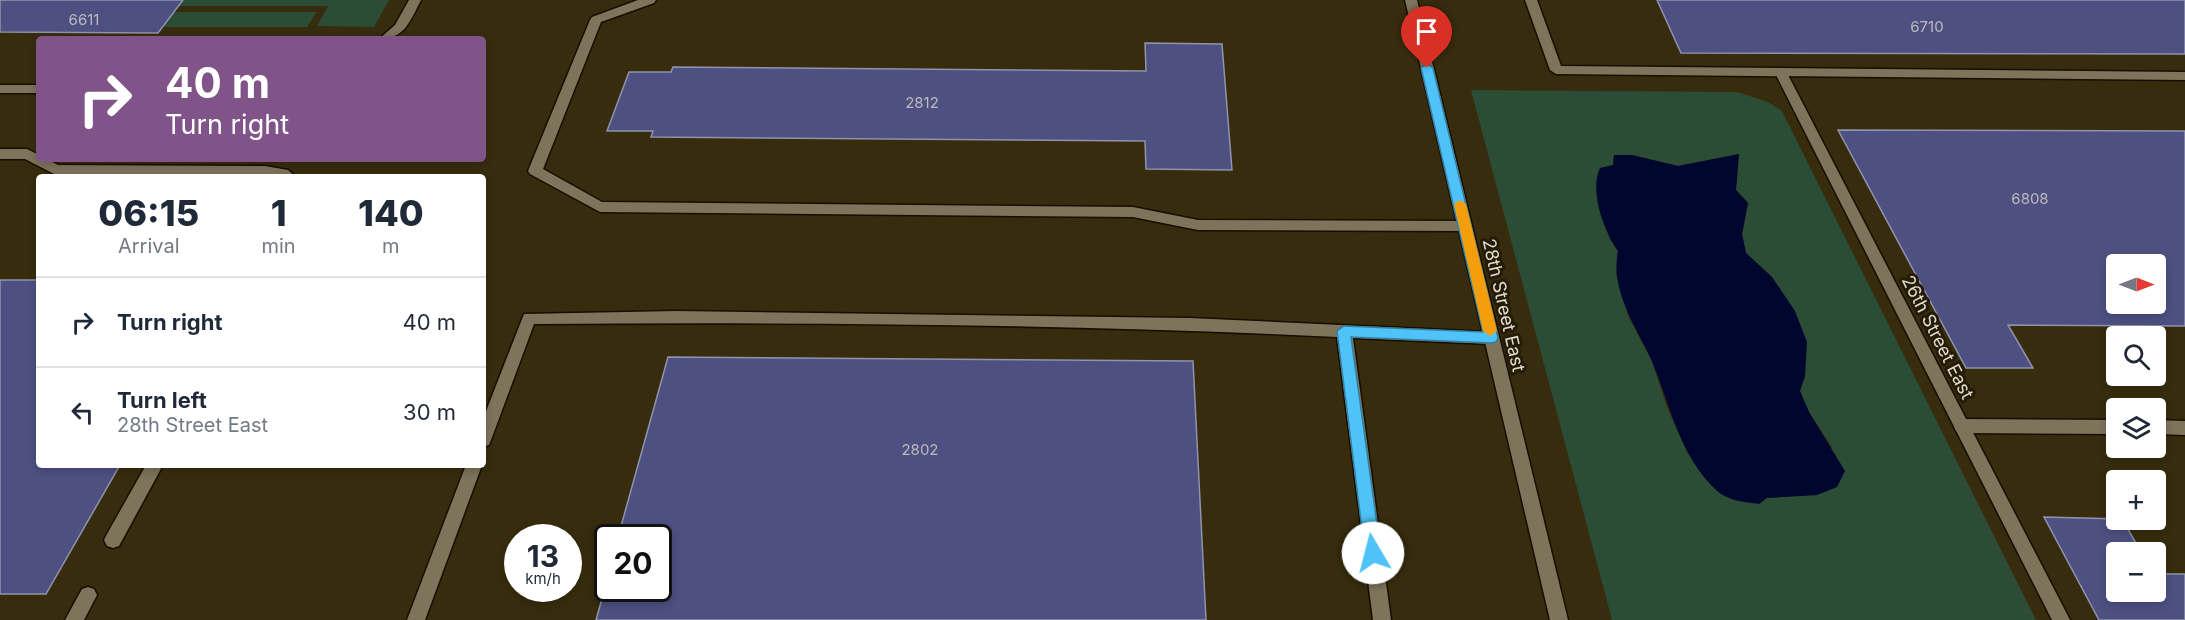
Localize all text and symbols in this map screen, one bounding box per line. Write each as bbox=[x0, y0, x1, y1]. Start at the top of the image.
pin bbox=[1401, 6, 1452, 68]
house number: 6611 bbox=[69, 10, 99, 29]
icon: arrive bbox=[1410, 15, 1443, 48]
house number: 6710 bbox=[1910, 17, 1944, 36]
text: 40 m bbox=[165, 57, 270, 108]
icon: right bbox=[66, 60, 144, 138]
house number: 2812 bbox=[905, 93, 939, 112]
text: Turn right bbox=[165, 108, 289, 141]
house number: 6808 bbox=[2011, 189, 2049, 208]
text: 06:15 bbox=[98, 191, 199, 235]
text: 1 bbox=[271, 191, 287, 235]
text: 140 bbox=[358, 191, 424, 235]
text: Arrival bbox=[118, 234, 180, 258]
text: min bbox=[262, 234, 296, 258]
text: m bbox=[382, 234, 400, 258]
street label: 28th Street East bbox=[1478, 236, 1530, 374]
north arrow bbox=[2106, 254, 2166, 314]
map controls bbox=[2106, 254, 2166, 602]
street label: 26th Street East bbox=[1898, 272, 1978, 402]
icon: right bbox=[66, 306, 99, 339]
text: Turn right bbox=[117, 309, 223, 335]
text: 40 m bbox=[402, 309, 456, 335]
button: search bbox=[2106, 326, 2166, 386]
text: Turn left bbox=[117, 387, 207, 413]
icon: left bbox=[66, 396, 99, 429]
button: layers bbox=[2106, 398, 2166, 458]
text: 30 m bbox=[403, 399, 456, 425]
text: 28th Street East bbox=[117, 413, 268, 437]
house number: 2802 bbox=[901, 440, 939, 459]
button: + bbox=[2106, 470, 2166, 530]
position arrow bbox=[1341, 521, 1405, 585]
speed limit sign: 20 bbox=[594, 524, 672, 602]
text: 13 bbox=[527, 538, 559, 574]
button: − bbox=[2106, 542, 2166, 602]
text: km/h bbox=[525, 569, 561, 588]

